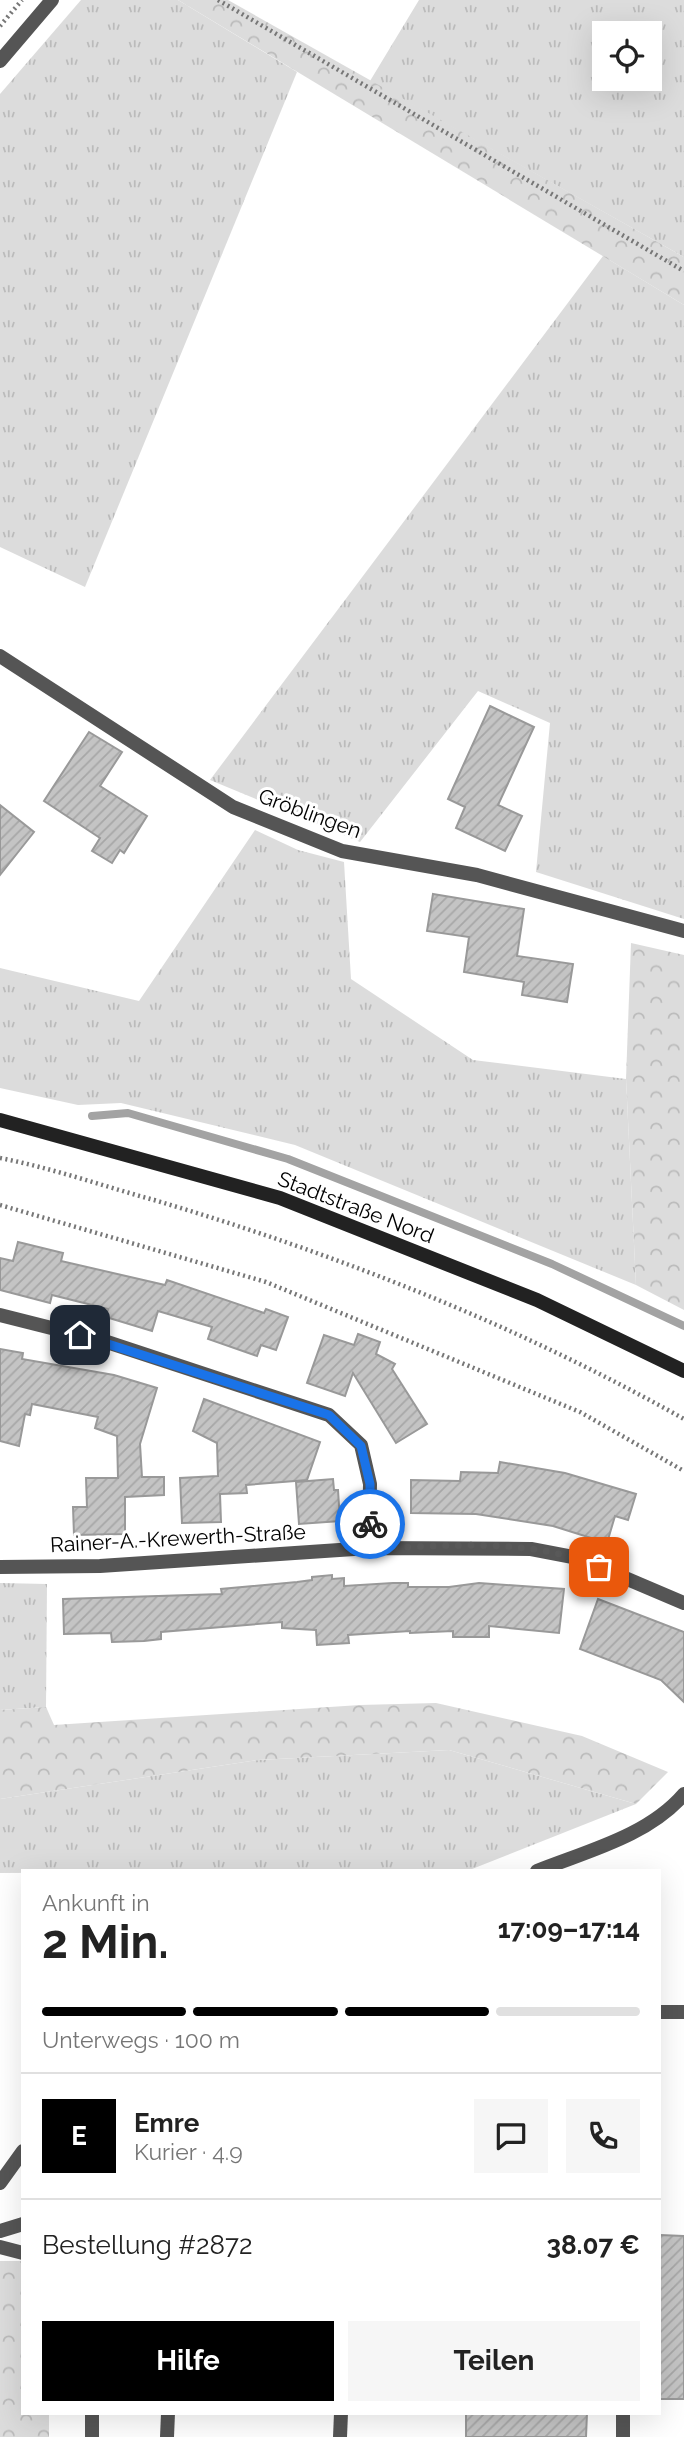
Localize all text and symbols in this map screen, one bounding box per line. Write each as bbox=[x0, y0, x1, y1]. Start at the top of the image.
map controls bbox=[592, 21, 662, 91]
button: locate bbox=[592, 21, 662, 91]
street label: Gröblingen bbox=[255, 783, 365, 843]
street label: Stadtstraße Nord bbox=[274, 1166, 438, 1248]
pin bbox=[50, 1305, 110, 1365]
icon: home bbox=[61, 1316, 99, 1354]
courier bbox=[335, 1489, 405, 1559]
icon: bike bbox=[351, 1505, 389, 1543]
street label: Rainer-A.-Krewerth-Straße bbox=[50, 1519, 306, 1557]
pin bbox=[569, 1537, 629, 1597]
icon: bag bbox=[580, 1548, 618, 1586]
text: Ankunft in bbox=[42, 1889, 150, 1916]
text: 17:09–17:14 bbox=[498, 1914, 640, 1944]
text: 2 Min. bbox=[42, 1915, 169, 1969]
text: Unterwegs · 100 m bbox=[42, 2026, 240, 2053]
button: chat bbox=[474, 2099, 548, 2173]
button: phone bbox=[566, 2099, 640, 2173]
text: Emre bbox=[134, 2108, 199, 2138]
text: E bbox=[71, 2121, 87, 2151]
text: Kurier · 4.9 bbox=[134, 2138, 243, 2165]
text: Bestellung #2872 bbox=[42, 2230, 252, 2260]
text: 38.07 € bbox=[546, 2230, 640, 2260]
button: Hilfe bbox=[42, 2321, 334, 2401]
button: Teilen bbox=[348, 2321, 640, 2401]

